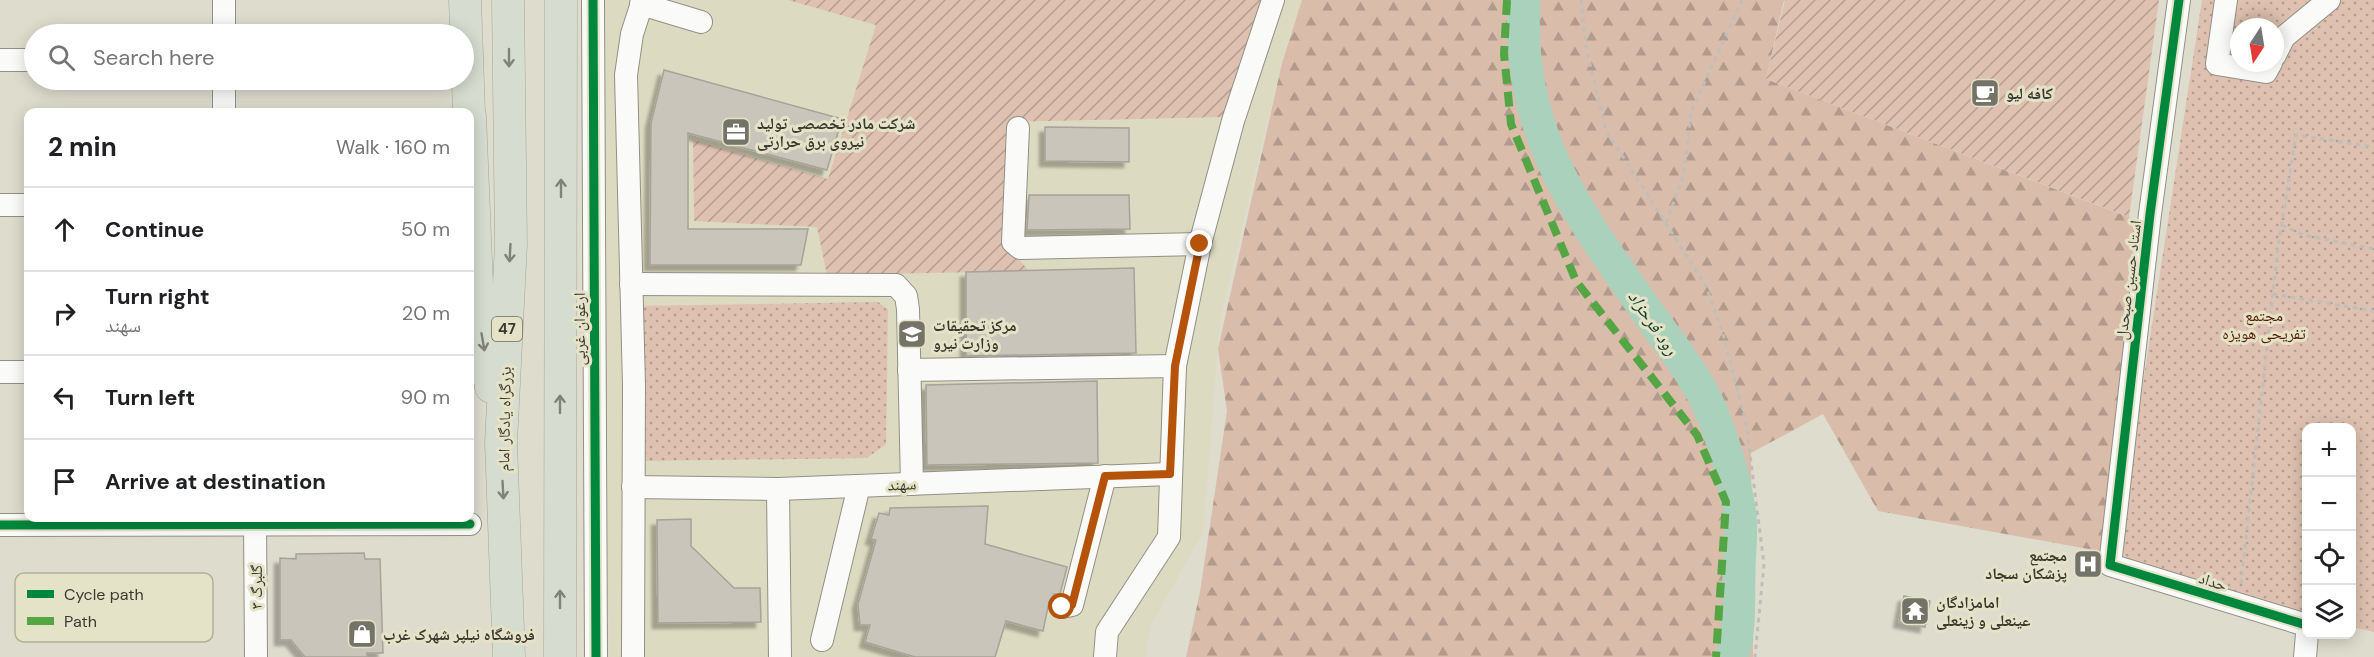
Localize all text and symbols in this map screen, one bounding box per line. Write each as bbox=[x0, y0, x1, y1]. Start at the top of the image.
north arrow bbox=[2230, 18, 2284, 72]
search box bbox=[24, 24, 474, 90]
icon: search bbox=[45, 41, 78, 74]
text: Search here bbox=[93, 43, 214, 72]
one-way arrow bbox=[503, 48, 515, 68]
cafe icon: کافه لیو bbox=[1969, 77, 2001, 109]
place label: کافه لیو bbox=[2006, 83, 2053, 104]
place label: شرکت مادر تخصصی تولید نیروی برق حرارتی bbox=[757, 113, 916, 152]
office icon: شرکت مادر تخصصی تولید نیروی برق حرارتی bbox=[720, 116, 752, 148]
text: 2 min bbox=[48, 130, 117, 164]
text: Walk · 160 m bbox=[336, 134, 450, 160]
one-way arrow bbox=[555, 178, 567, 198]
icon: ahead bbox=[48, 213, 81, 246]
text: Continue bbox=[105, 215, 204, 244]
text: 50 m bbox=[401, 216, 450, 242]
street label: استاد حسین صبحدل bbox=[2111, 219, 2146, 341]
route end bbox=[1186, 230, 1212, 256]
one-way arrow bbox=[505, 243, 516, 263]
text: Turn right bbox=[105, 282, 210, 311]
water label: رود فرحزاد bbox=[1623, 286, 1683, 360]
street label: ارغوان غربی bbox=[569, 293, 590, 365]
icon: right bbox=[48, 297, 81, 330]
text: 20 m bbox=[402, 300, 450, 326]
park label: مجتمع تفریحی هویزه bbox=[2222, 305, 2306, 344]
text: سهند bbox=[105, 312, 141, 338]
place label: مرکز تحقیقات وزارت نیرو bbox=[933, 315, 1017, 354]
road number: 47 bbox=[492, 317, 522, 341]
school or university icon: مرکز تحقیقات وزارت نیرو bbox=[896, 318, 928, 350]
one-way arrow bbox=[478, 332, 489, 351]
street label: بزرگراه یادگار امام bbox=[493, 366, 516, 472]
icon: left bbox=[48, 381, 81, 414]
text: Turn left bbox=[105, 383, 195, 412]
text: 90 m bbox=[401, 384, 450, 410]
one-way arrow bbox=[554, 394, 566, 414]
map controls bbox=[2302, 423, 2356, 639]
button: + bbox=[2302, 423, 2356, 477]
icon: arrive bbox=[48, 465, 81, 498]
text: Arrive at destination bbox=[105, 467, 326, 496]
street label: سهند bbox=[887, 474, 917, 495]
button: − bbox=[2302, 477, 2356, 531]
one-way arrow bbox=[498, 480, 509, 500]
button: locate bbox=[2302, 531, 2356, 585]
place label: مجتمع پزشکان سجاد bbox=[1985, 545, 2067, 584]
hospital icon: مجتمع پزشکان سجاد bbox=[2072, 548, 2104, 580]
street label: گلبرگ ۳ bbox=[246, 564, 267, 609]
street label: حداد bbox=[2196, 567, 2229, 596]
legend bbox=[15, 573, 213, 642]
text: Cycle path bbox=[64, 584, 144, 605]
button: layers bbox=[2302, 585, 2356, 639]
one-way arrow bbox=[554, 589, 566, 609]
place label: امامزادگان عینعلی و زینعلی bbox=[1936, 592, 2031, 631]
route start bbox=[1048, 593, 1074, 619]
temple icon: امامزادگان عینعلی و زینعلی bbox=[1899, 595, 1931, 627]
text: Path bbox=[64, 611, 97, 632]
shop icon: فروشگاه نیلپر شهرک غرب bbox=[346, 618, 378, 650]
place label: فروشگاه نیلپر شهرک غرب bbox=[383, 624, 535, 645]

